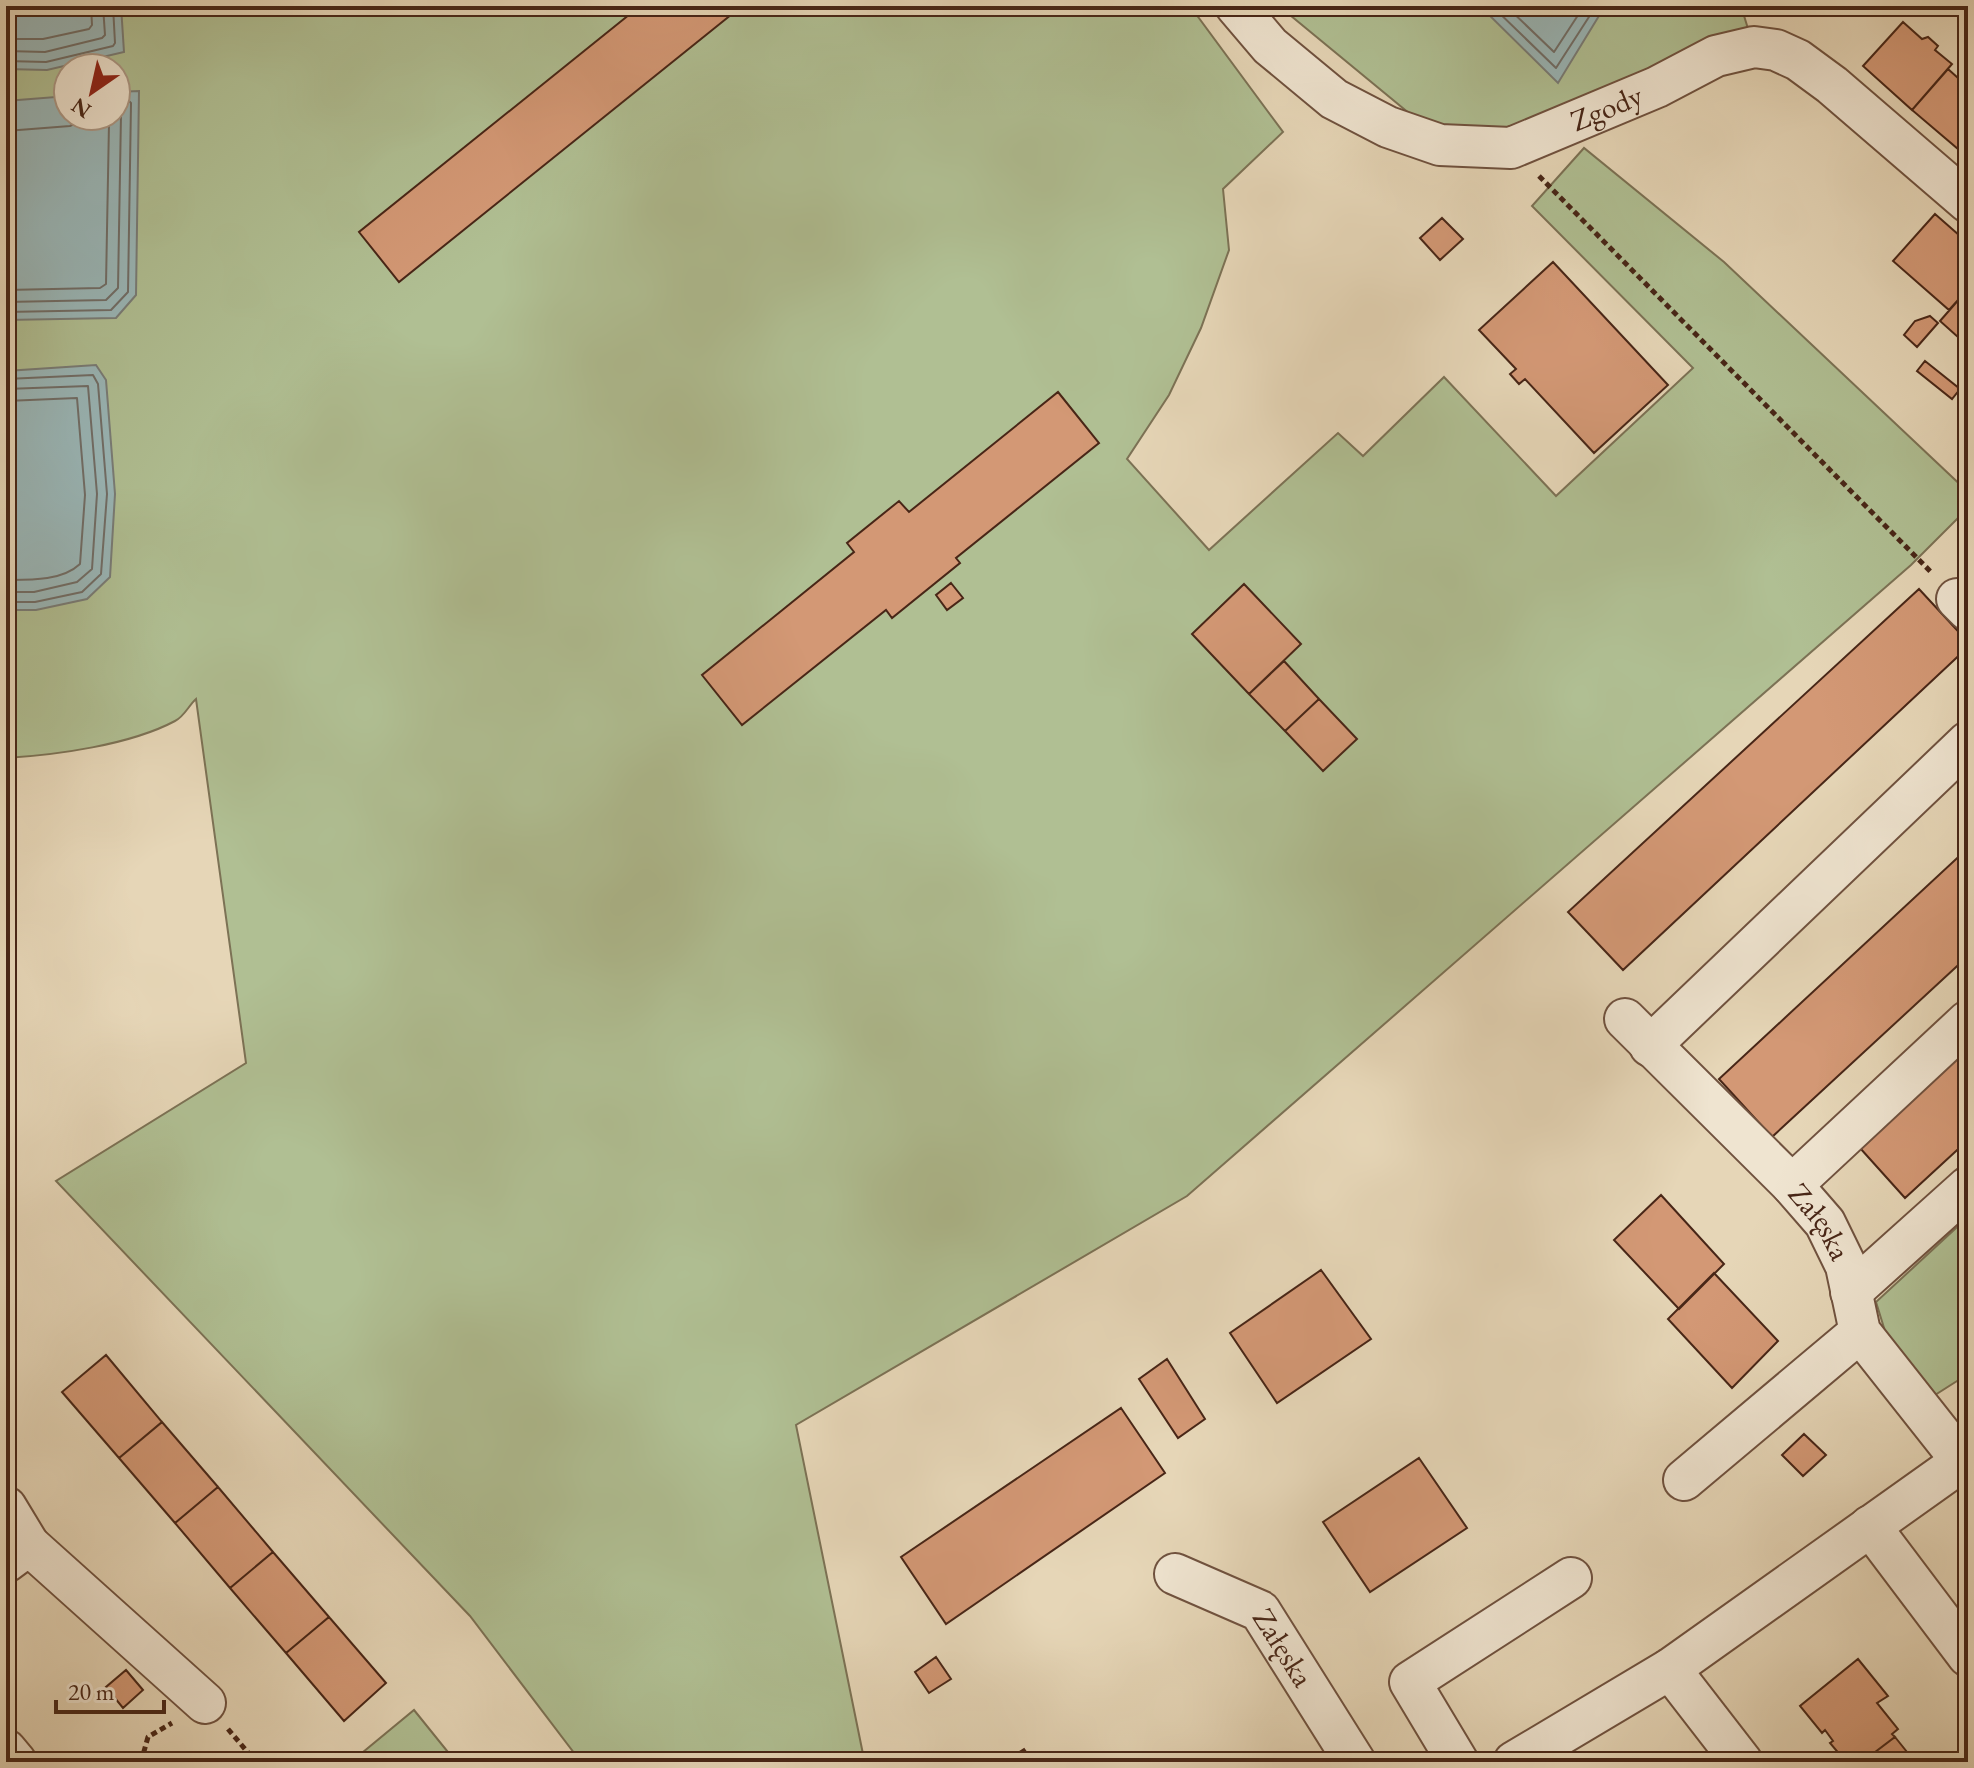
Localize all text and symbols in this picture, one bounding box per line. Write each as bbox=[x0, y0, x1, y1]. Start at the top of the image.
north arrow bbox=[52, 52, 132, 132]
street label: Zgody bbox=[1564, 75, 1649, 140]
text: N bbox=[65, 91, 97, 125]
street label: Załęska bbox=[1780, 1175, 1860, 1266]
street label: Załęska bbox=[1244, 1601, 1323, 1694]
scale bar bbox=[56, 1664, 164, 1714]
text: 20 m bbox=[68, 1676, 115, 1707]

